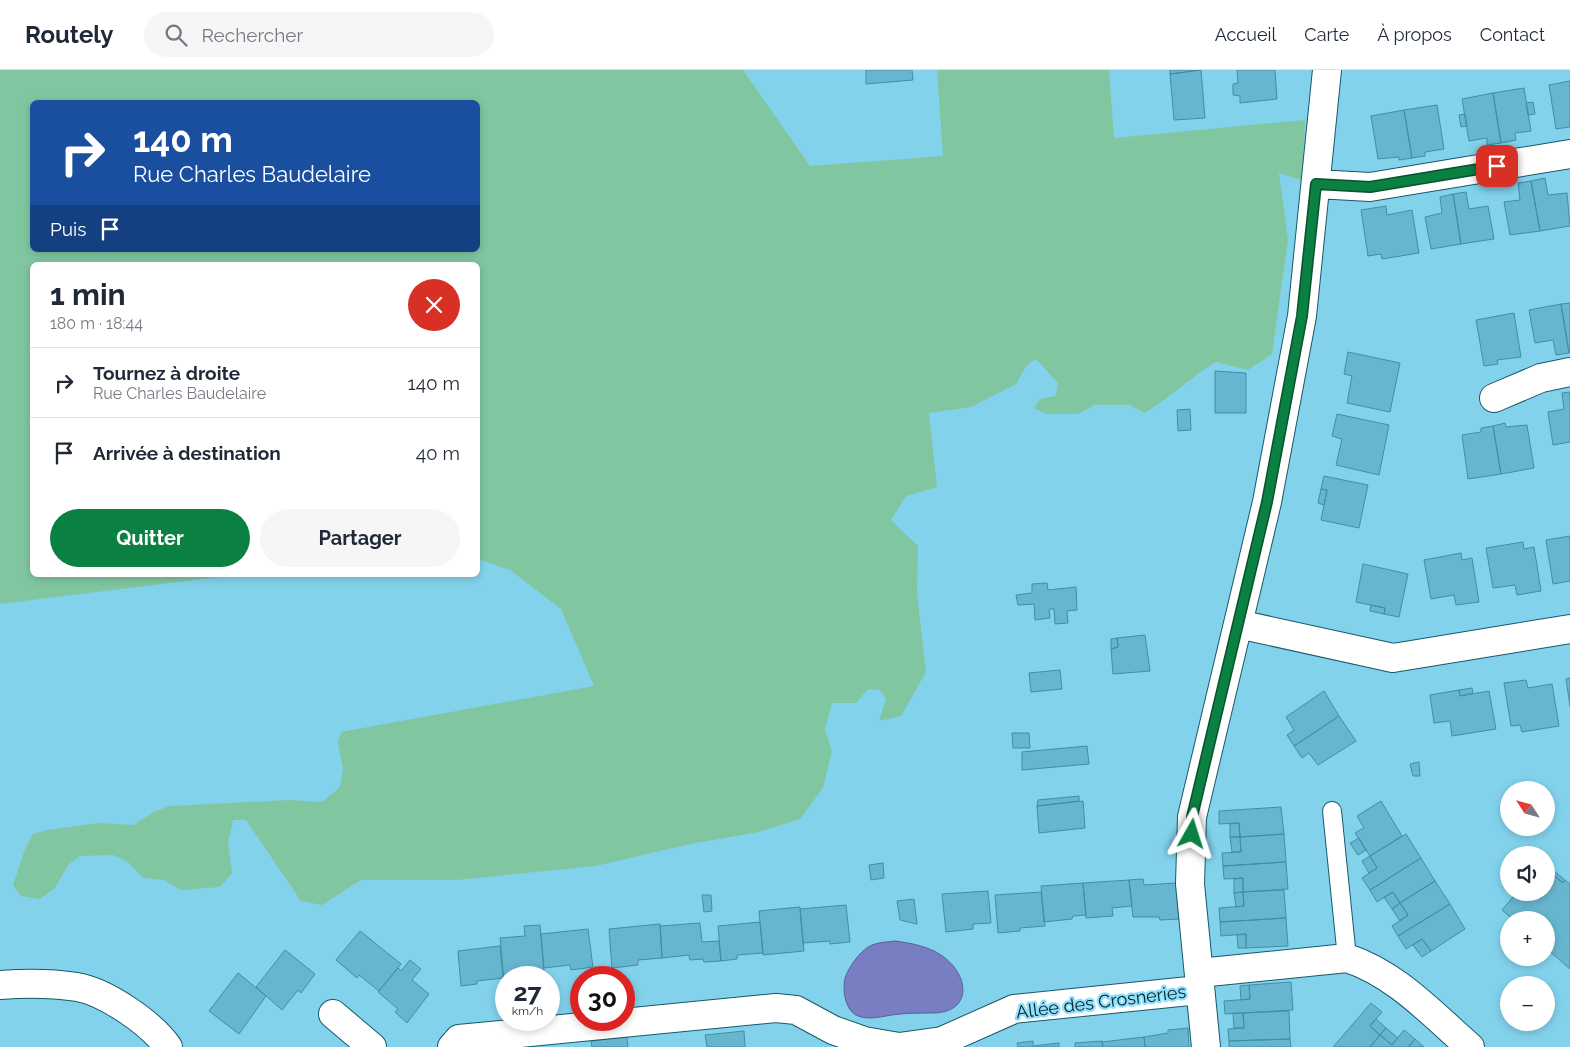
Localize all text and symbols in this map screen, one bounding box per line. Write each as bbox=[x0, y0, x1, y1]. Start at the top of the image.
search box bbox=[144, 12, 494, 57]
text: Routely bbox=[25, 20, 114, 49]
icon: search bbox=[162, 21, 190, 49]
text: Rechercher bbox=[202, 24, 303, 46]
text: Accueil bbox=[1215, 24, 1276, 45]
text: Carte bbox=[1304, 24, 1349, 45]
text: À propos bbox=[1377, 24, 1452, 45]
text: Contact bbox=[1480, 24, 1545, 45]
text: 140 m bbox=[133, 119, 233, 160]
icon: right bbox=[50, 120, 115, 185]
pin bbox=[1476, 145, 1518, 187]
icon: arrive bbox=[1483, 152, 1511, 180]
text: Rue Charles Baudelaire bbox=[133, 161, 371, 187]
icon: arrive bbox=[96, 215, 124, 243]
text: Puis bbox=[50, 218, 86, 240]
text: 1 min bbox=[50, 277, 126, 312]
button: close bbox=[408, 279, 460, 331]
text: 180 m · 18:44 bbox=[50, 314, 143, 333]
text: Tournez à droite bbox=[93, 362, 240, 384]
icon: right bbox=[50, 369, 78, 397]
text: 140 m bbox=[408, 372, 460, 394]
text: Rue Charles Baudelaire bbox=[93, 384, 266, 403]
icon: arrive bbox=[50, 439, 78, 467]
text: Arrivée à destination bbox=[93, 442, 281, 464]
text: 40 m bbox=[416, 442, 460, 464]
button: Quitter bbox=[50, 509, 250, 567]
button: Partager bbox=[260, 509, 460, 567]
north arrow bbox=[1500, 781, 1555, 836]
map controls bbox=[1500, 781, 1555, 1031]
position arrow bbox=[1165, 807, 1217, 859]
button: sound bbox=[1500, 846, 1555, 901]
button: + bbox=[1500, 911, 1555, 966]
speed limit sign: 30 bbox=[570, 966, 635, 1031]
button: − bbox=[1500, 976, 1555, 1031]
text: 27 bbox=[513, 977, 542, 1007]
street label: Allée des Crosneries bbox=[1015, 981, 1187, 1022]
text: km/h bbox=[512, 1004, 543, 1018]

